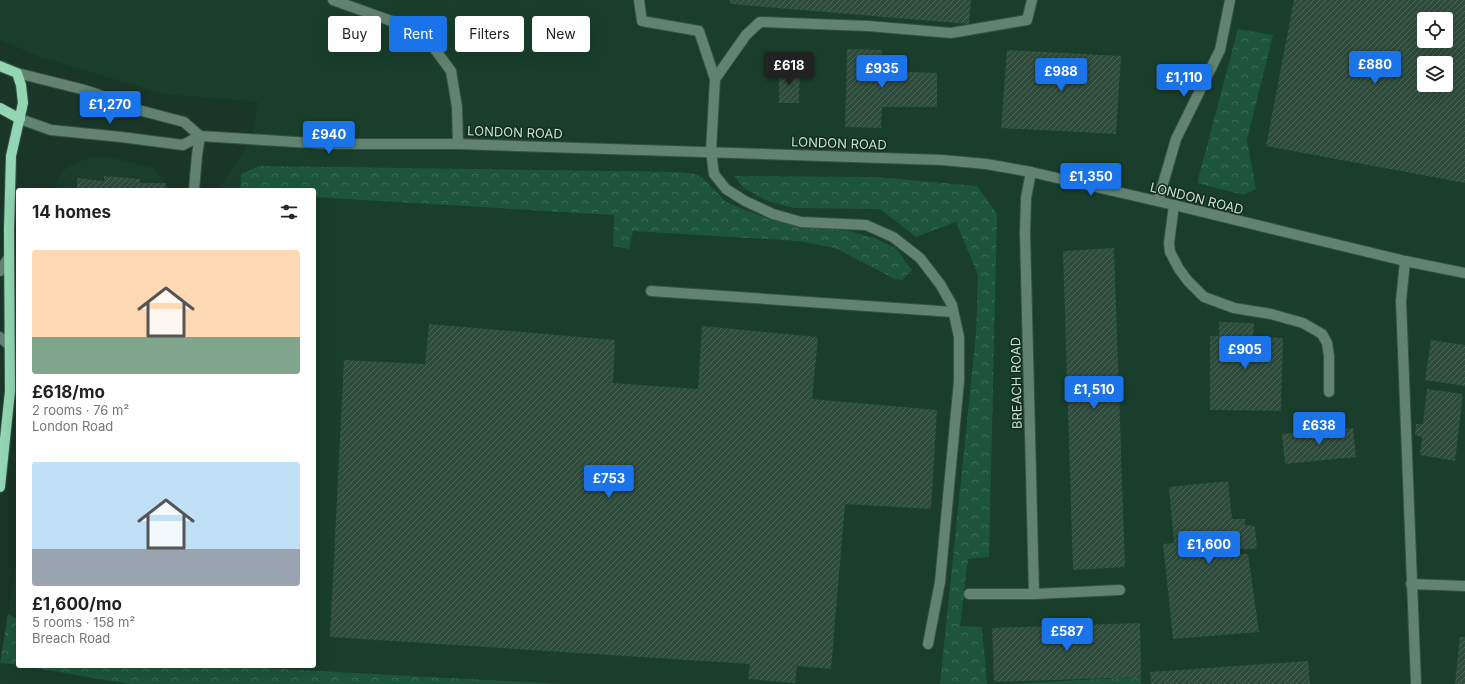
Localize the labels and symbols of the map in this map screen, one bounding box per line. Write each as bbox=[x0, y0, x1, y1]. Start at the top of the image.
pin: £880 bbox=[1351, 51, 1399, 85]
pin: £618 bbox=[765, 52, 813, 86]
pin: £935 bbox=[858, 55, 906, 89]
pin: £988 bbox=[1037, 58, 1085, 92]
pin: £1,110 bbox=[1151, 64, 1217, 98]
pin: £1,270 bbox=[77, 91, 143, 125]
pin: £940 bbox=[305, 121, 353, 155]
street label: LONDON ROAD bbox=[467, 122, 563, 142]
street label: LONDON ROAD bbox=[791, 133, 887, 153]
pin: £1,350 bbox=[1058, 163, 1124, 197]
street label: LONDON ROAD bbox=[1149, 179, 1245, 217]
pin: £905 bbox=[1221, 336, 1269, 370]
street label: BREACH ROAD bbox=[1007, 337, 1025, 429]
pin: £1,510 bbox=[1061, 376, 1127, 410]
pin: £638 bbox=[1295, 412, 1343, 446]
pin: £753 bbox=[585, 465, 633, 499]
pin: £1,600 bbox=[1176, 531, 1242, 565]
pin: £587 bbox=[1043, 618, 1091, 652]

